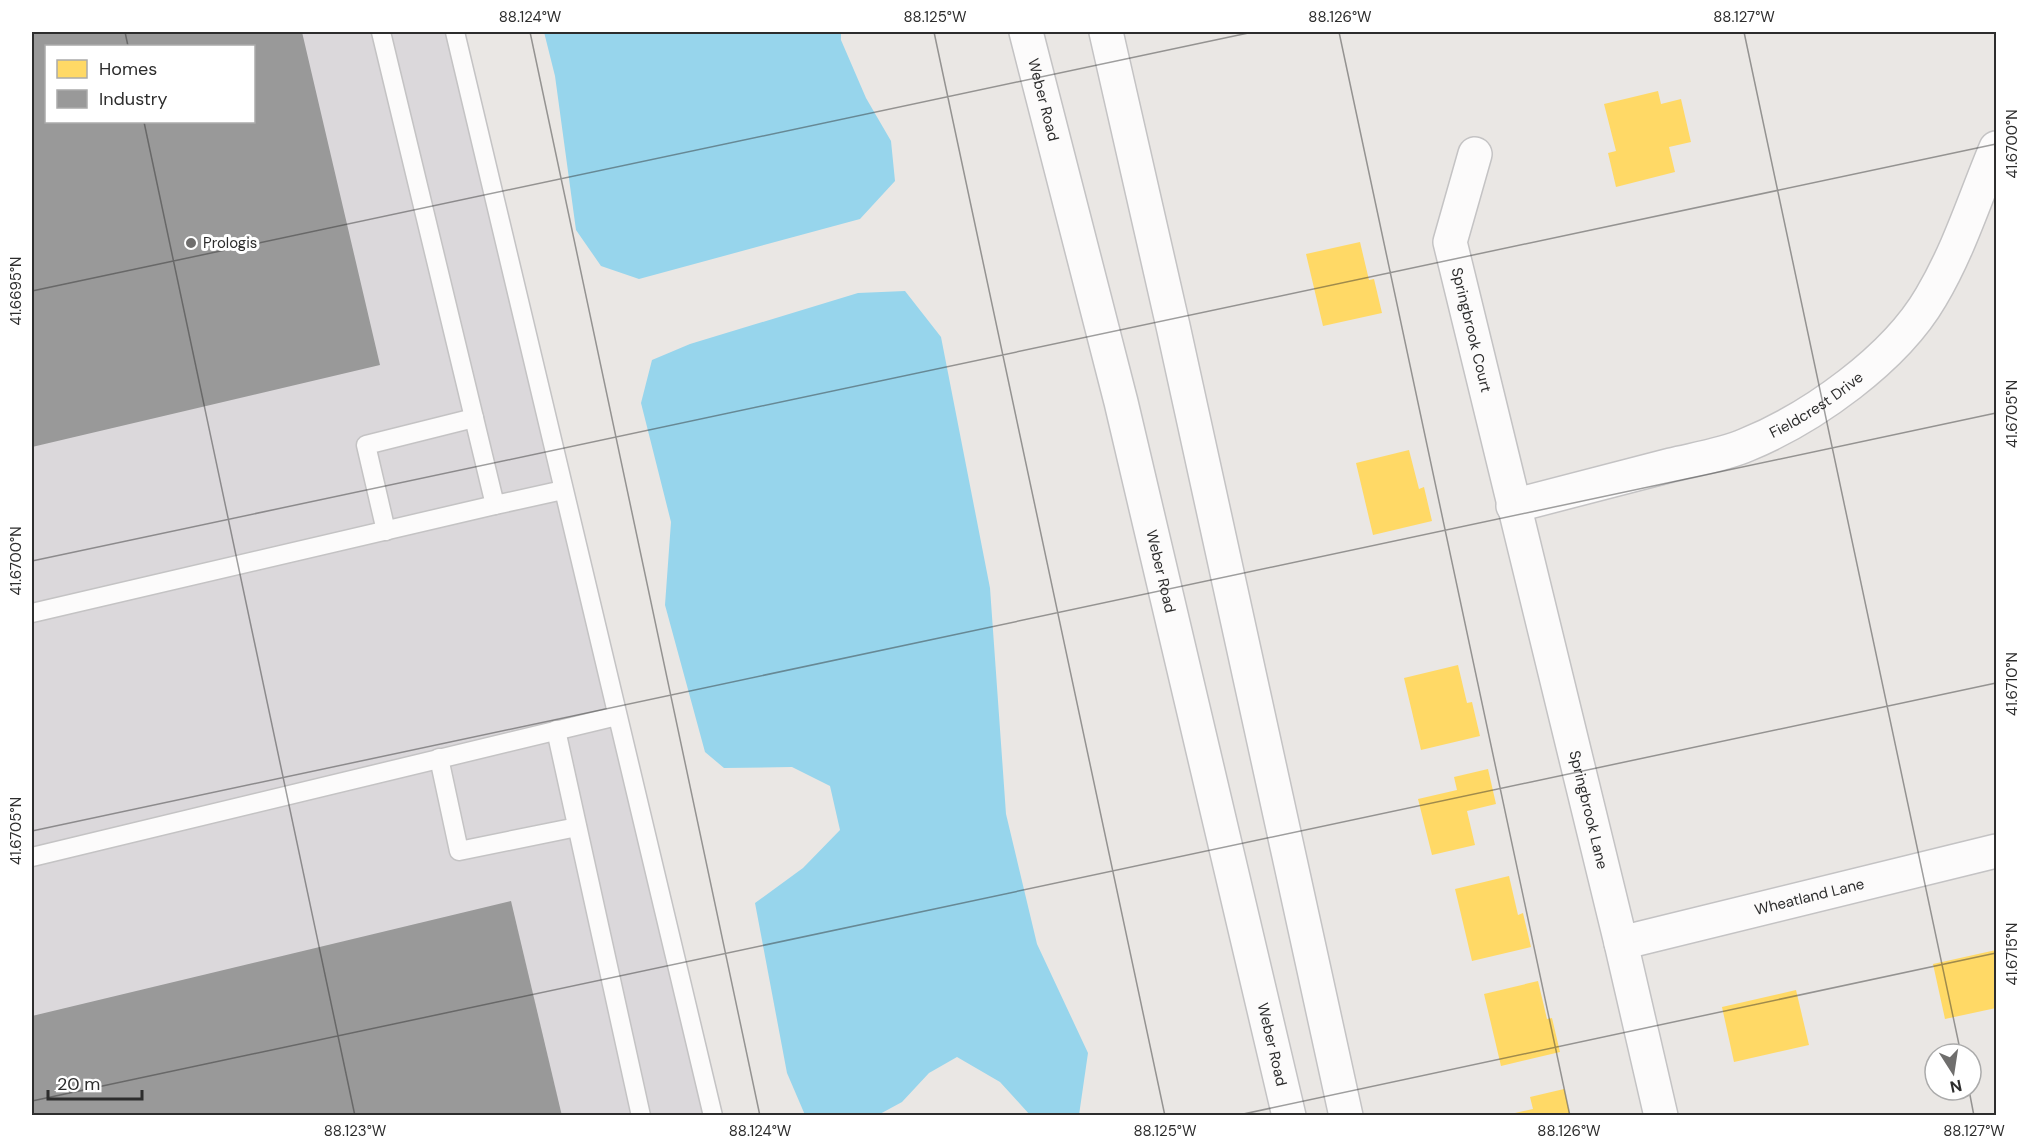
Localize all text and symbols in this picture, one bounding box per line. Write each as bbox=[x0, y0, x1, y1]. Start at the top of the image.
text: 88.124°W bbox=[499, 7, 562, 27]
text: 88.125°W bbox=[903, 7, 967, 27]
text: 88.126°W bbox=[1308, 7, 1372, 27]
text: 88.127°W bbox=[1713, 7, 1775, 27]
legend bbox=[45, 45, 255, 123]
street label: Weber Road bbox=[1023, 56, 1064, 143]
text: Homes bbox=[99, 57, 157, 81]
text: Industry bbox=[99, 87, 168, 111]
text: 41.6700°N bbox=[2002, 109, 2022, 179]
place label: Prologis bbox=[203, 233, 257, 253]
marker: Prologis bbox=[184, 236, 198, 250]
text: 41.6695°N bbox=[6, 257, 26, 325]
street label: Springbrook Court bbox=[1447, 265, 1496, 395]
street label: Fieldcrest Drive bbox=[1766, 367, 1867, 443]
text: 41.6705°N bbox=[2002, 380, 2022, 448]
text: 41.6700°N bbox=[6, 526, 26, 596]
street label: Weber Road bbox=[1141, 528, 1180, 615]
text: 41.6710°N bbox=[2002, 652, 2022, 716]
street label: Springbrook Lane bbox=[1564, 748, 1613, 871]
text: 41.6705°N bbox=[6, 797, 26, 865]
street label: Wheatland Lane bbox=[1752, 874, 1866, 920]
text: 41.6715°N bbox=[2002, 923, 2022, 985]
street label: Weber Road bbox=[1253, 1001, 1292, 1088]
north arrow bbox=[1923, 1042, 1983, 1102]
scale bar bbox=[48, 1063, 142, 1101]
text: 20 m bbox=[57, 1072, 100, 1096]
text: N bbox=[1948, 1075, 1964, 1098]
text: 88.123°W bbox=[324, 1121, 387, 1141]
text: 88.124°W bbox=[729, 1121, 792, 1141]
text: 88.125°W bbox=[1133, 1121, 1197, 1141]
text: 88.126°W bbox=[1537, 1121, 1601, 1141]
text: 88.127°W bbox=[1943, 1121, 2005, 1141]

